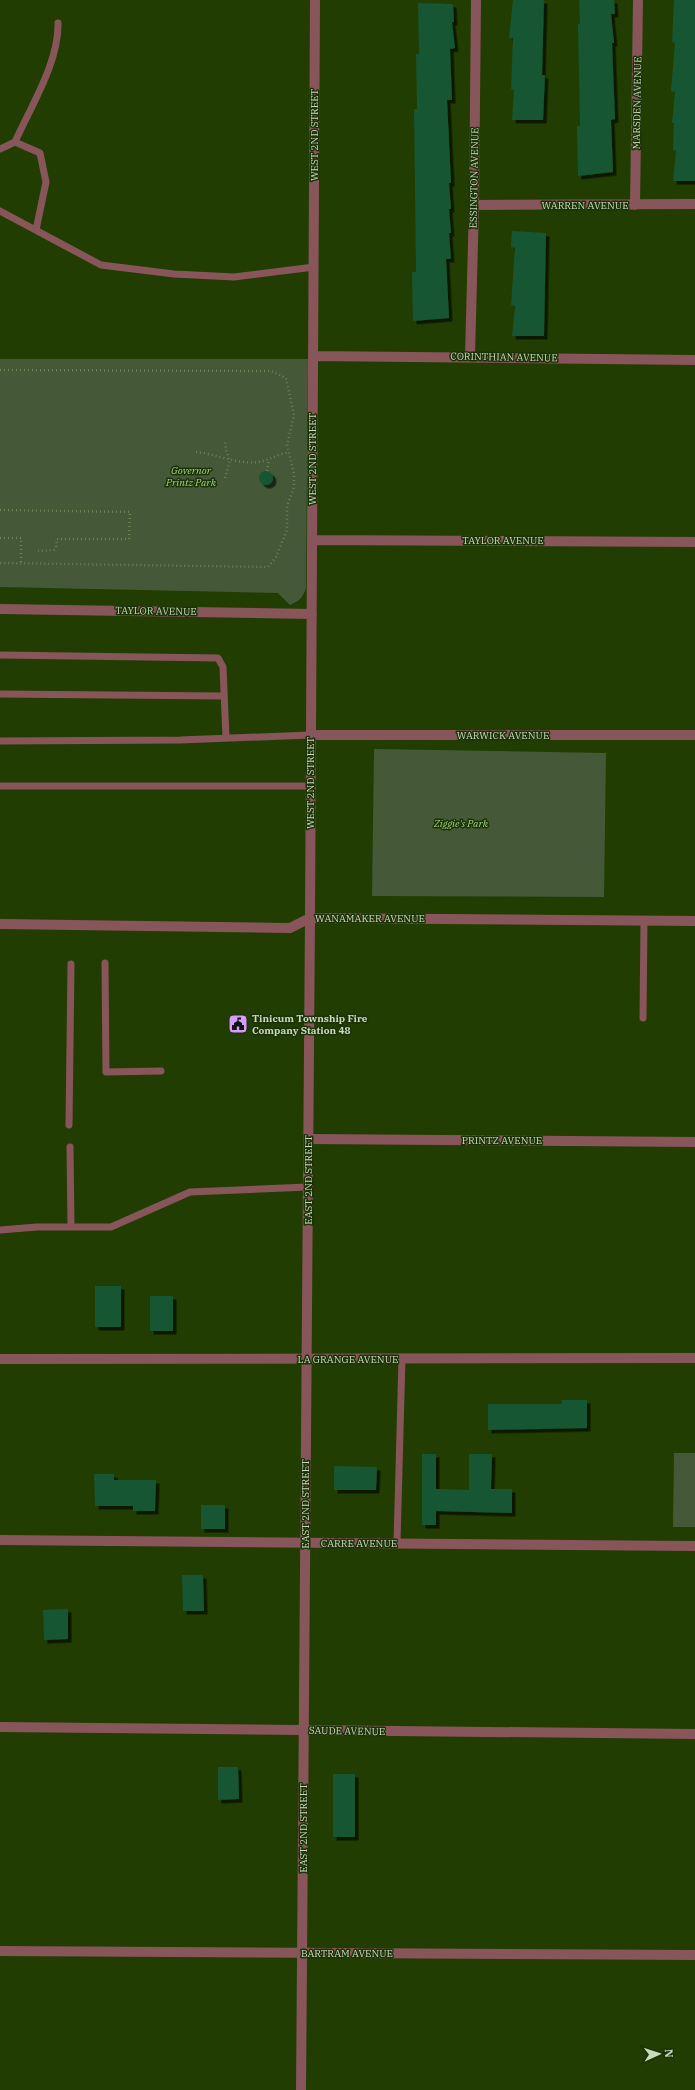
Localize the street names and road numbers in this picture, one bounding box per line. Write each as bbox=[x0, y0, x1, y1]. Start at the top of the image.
street label: MARSDEN AVENUE bbox=[630, 57, 644, 149]
street label: WEST 2ND STREET bbox=[308, 88, 321, 181]
street label: ESSINGTON AVENUE bbox=[467, 127, 481, 229]
street label: WARREN AVENUE bbox=[541, 199, 629, 212]
street label: CORINTHIAN AVENUE bbox=[450, 350, 558, 364]
street label: WEST 2ND STREET bbox=[306, 412, 319, 505]
street label: TAYLOR AVENUE bbox=[462, 534, 544, 547]
street label: TAYLOR AVENUE bbox=[115, 604, 197, 618]
street label: WARWICK AVENUE bbox=[457, 729, 549, 742]
street label: WEST 2ND STREET bbox=[304, 736, 317, 829]
street label: WANAMAKER AVENUE bbox=[315, 912, 425, 925]
street label: PRINTZ AVENUE bbox=[462, 1134, 542, 1147]
street label: EAST 2ND STREET bbox=[302, 1135, 315, 1225]
street label: LA GRANGE AVENUE bbox=[298, 1353, 398, 1366]
street label: EAST 2ND STREET bbox=[299, 1459, 312, 1549]
street label: CARRE AVENUE bbox=[321, 1537, 397, 1550]
street label: SAUDE AVENUE bbox=[309, 1724, 385, 1738]
street label: EAST 2ND STREET bbox=[297, 1783, 310, 1873]
street label: BARTRAM AVENUE bbox=[301, 1947, 393, 1960]

